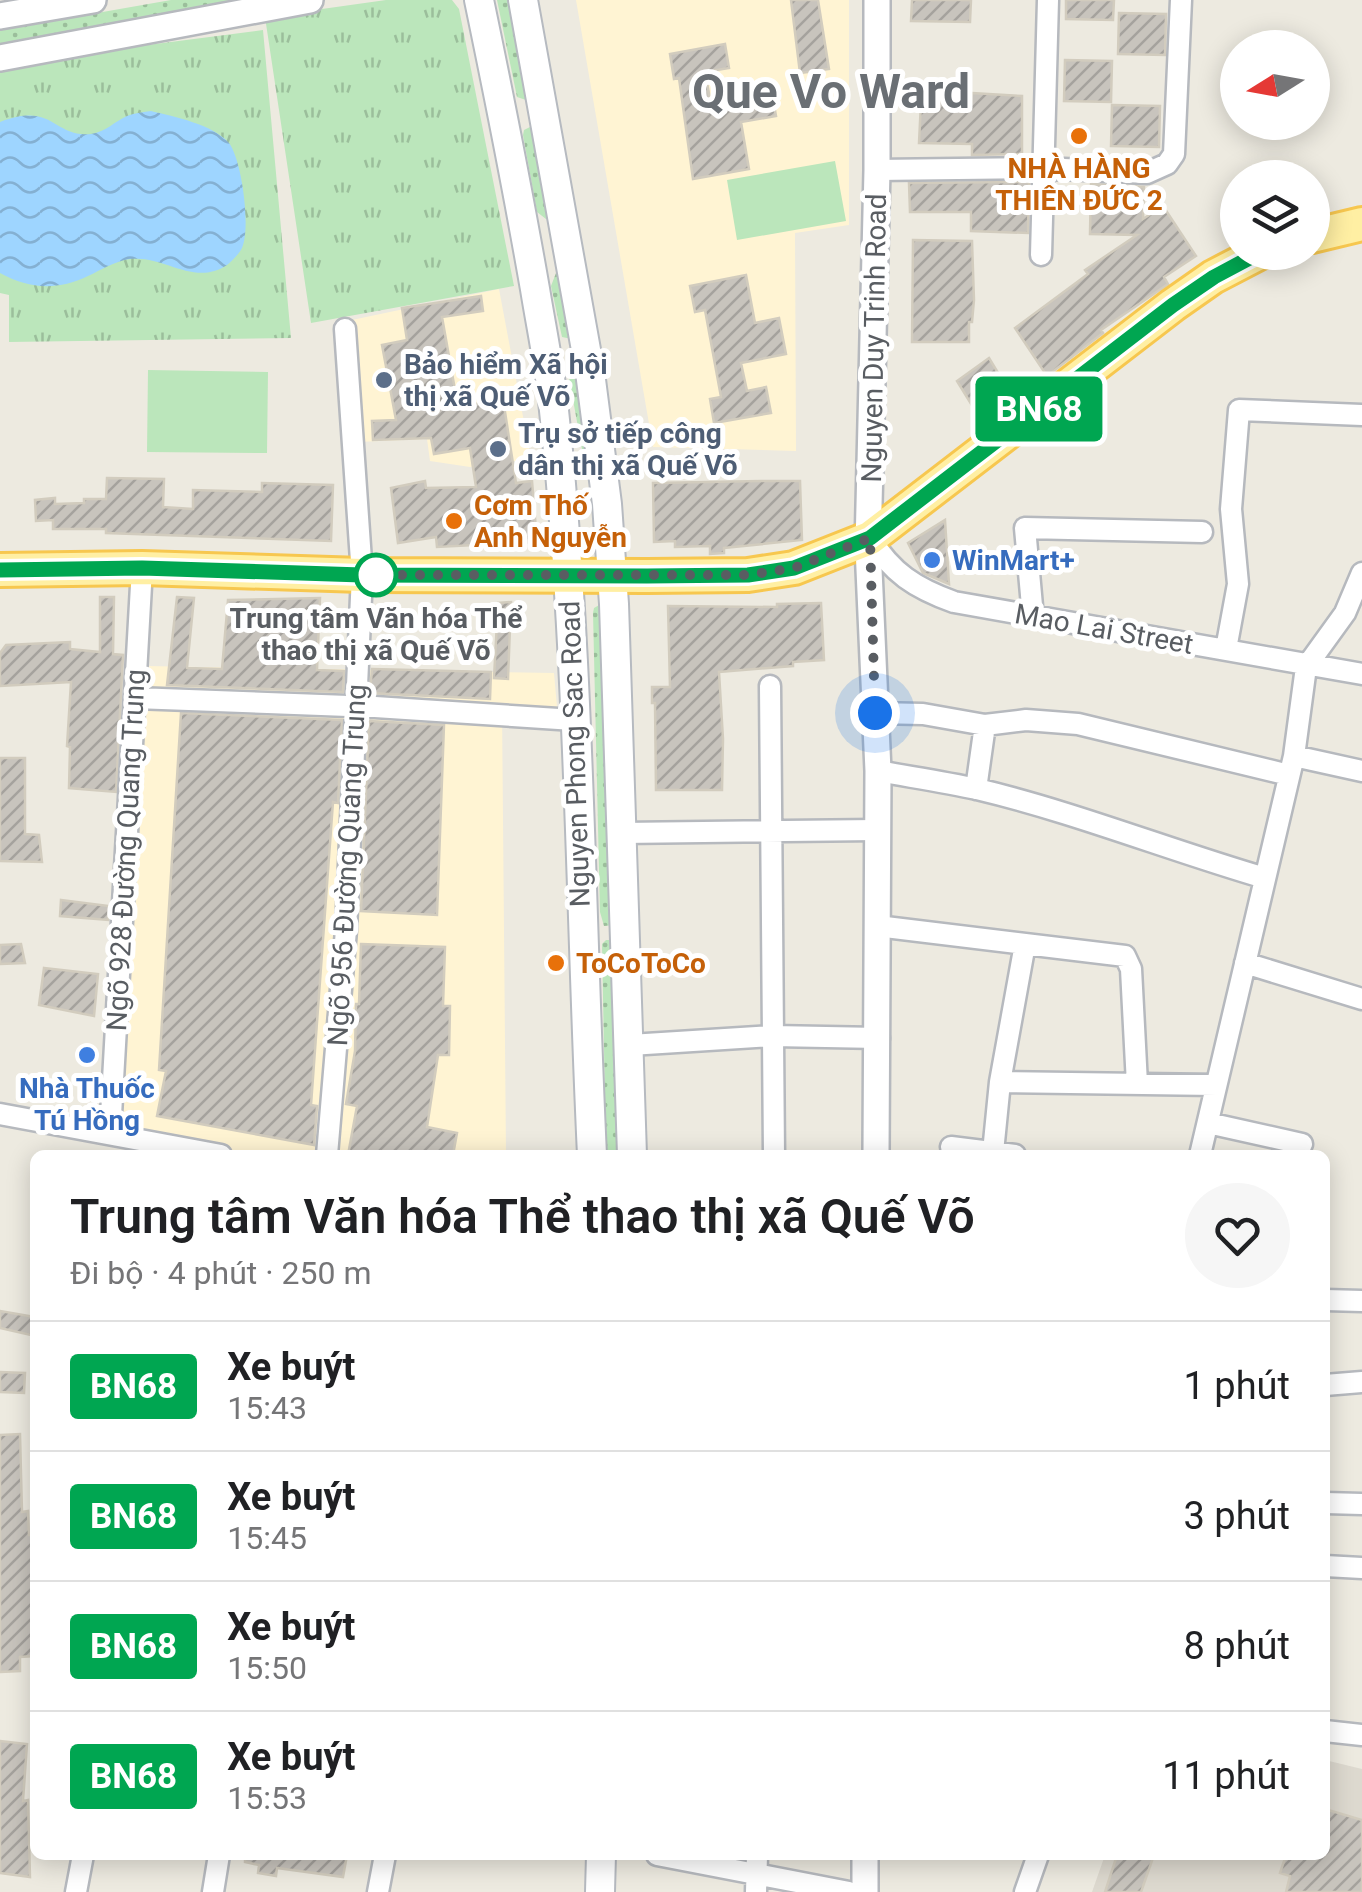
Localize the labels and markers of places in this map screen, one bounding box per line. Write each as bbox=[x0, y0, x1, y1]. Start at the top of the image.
marker: NHÀ HÀNG THIÊN ĐỨC 2 bbox=[1068, 125, 1090, 147]
place label: NHÀ HÀNG THIÊN ĐỨC 2 bbox=[995, 152, 1163, 217]
place label: Bảo hiểm Xã hội thị xã Quế Võ bbox=[404, 348, 608, 413]
marker: Bảo hiểm Xã hội thị xã Quế Võ bbox=[373, 369, 395, 391]
place label: Trụ sở tiếp công dân thị xã Quế Võ bbox=[518, 417, 738, 482]
marker: Trụ sở tiếp công dân thị xã Quế Võ bbox=[487, 438, 509, 460]
place label: Cơm Thố Anh Nguyễn bbox=[474, 489, 627, 554]
marker: Cơm Thố Anh Nguyễn bbox=[443, 510, 465, 532]
place label: WinMart+ bbox=[952, 544, 1075, 577]
marker: WinMart+ bbox=[921, 549, 943, 571]
marker: Trung tâm Văn hóa Thể thao thị xã Quế Võ bbox=[355, 554, 397, 596]
place label: Trung tâm Văn hóa Thể thao thị xã Quế Võ bbox=[230, 602, 522, 667]
place label: ToCoToCo bbox=[576, 947, 706, 980]
marker: ToCoToCo bbox=[545, 952, 567, 974]
marker: Nhà Thuốc Tú Hồng bbox=[76, 1044, 98, 1066]
place label: Nhà Thuốc Tú Hồng bbox=[19, 1072, 155, 1137]

